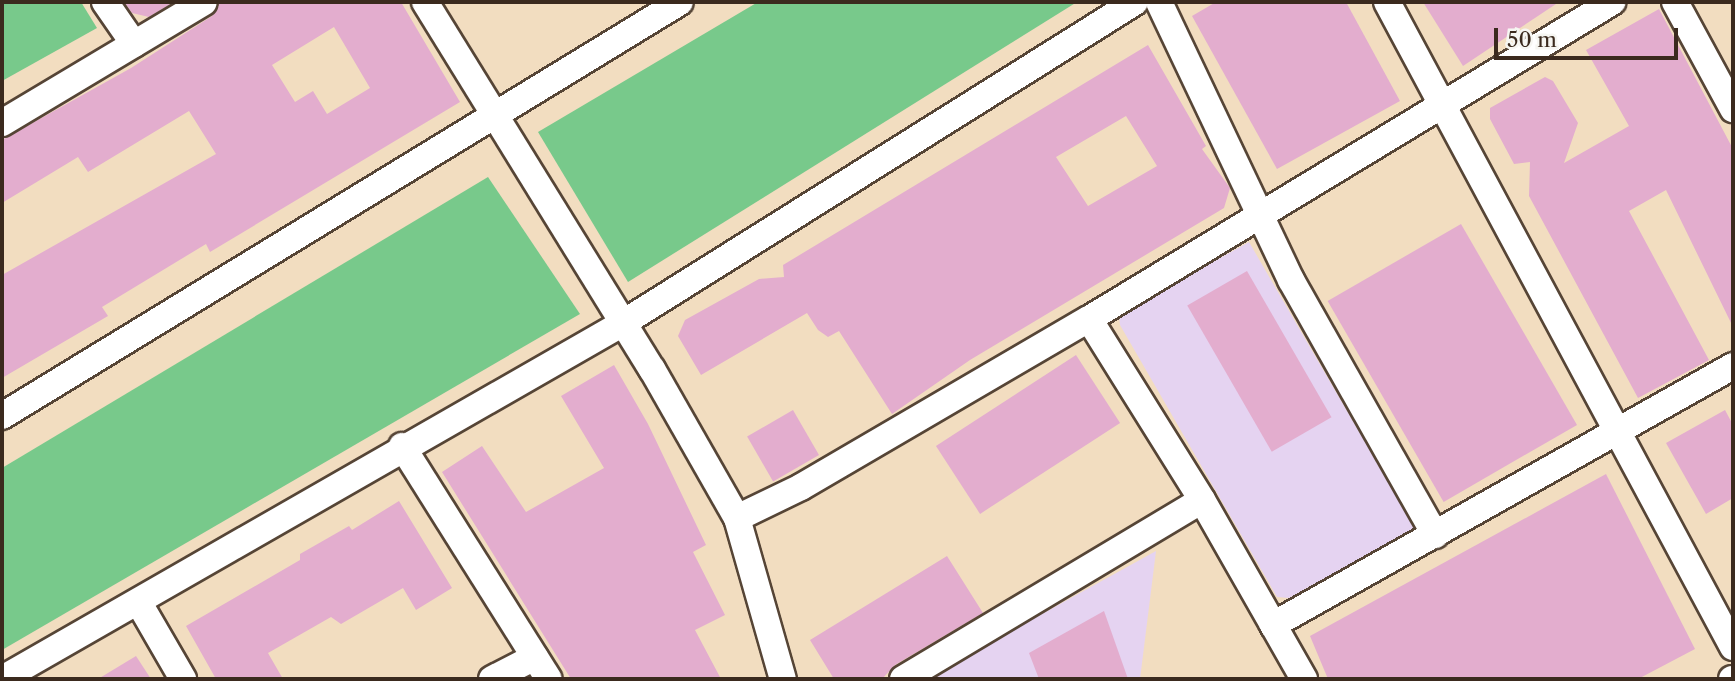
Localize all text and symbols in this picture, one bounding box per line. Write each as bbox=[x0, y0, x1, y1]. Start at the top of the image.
scale bar bbox=[1497, 14, 1681, 58]
text: 50 m bbox=[1507, 27, 1557, 52]

